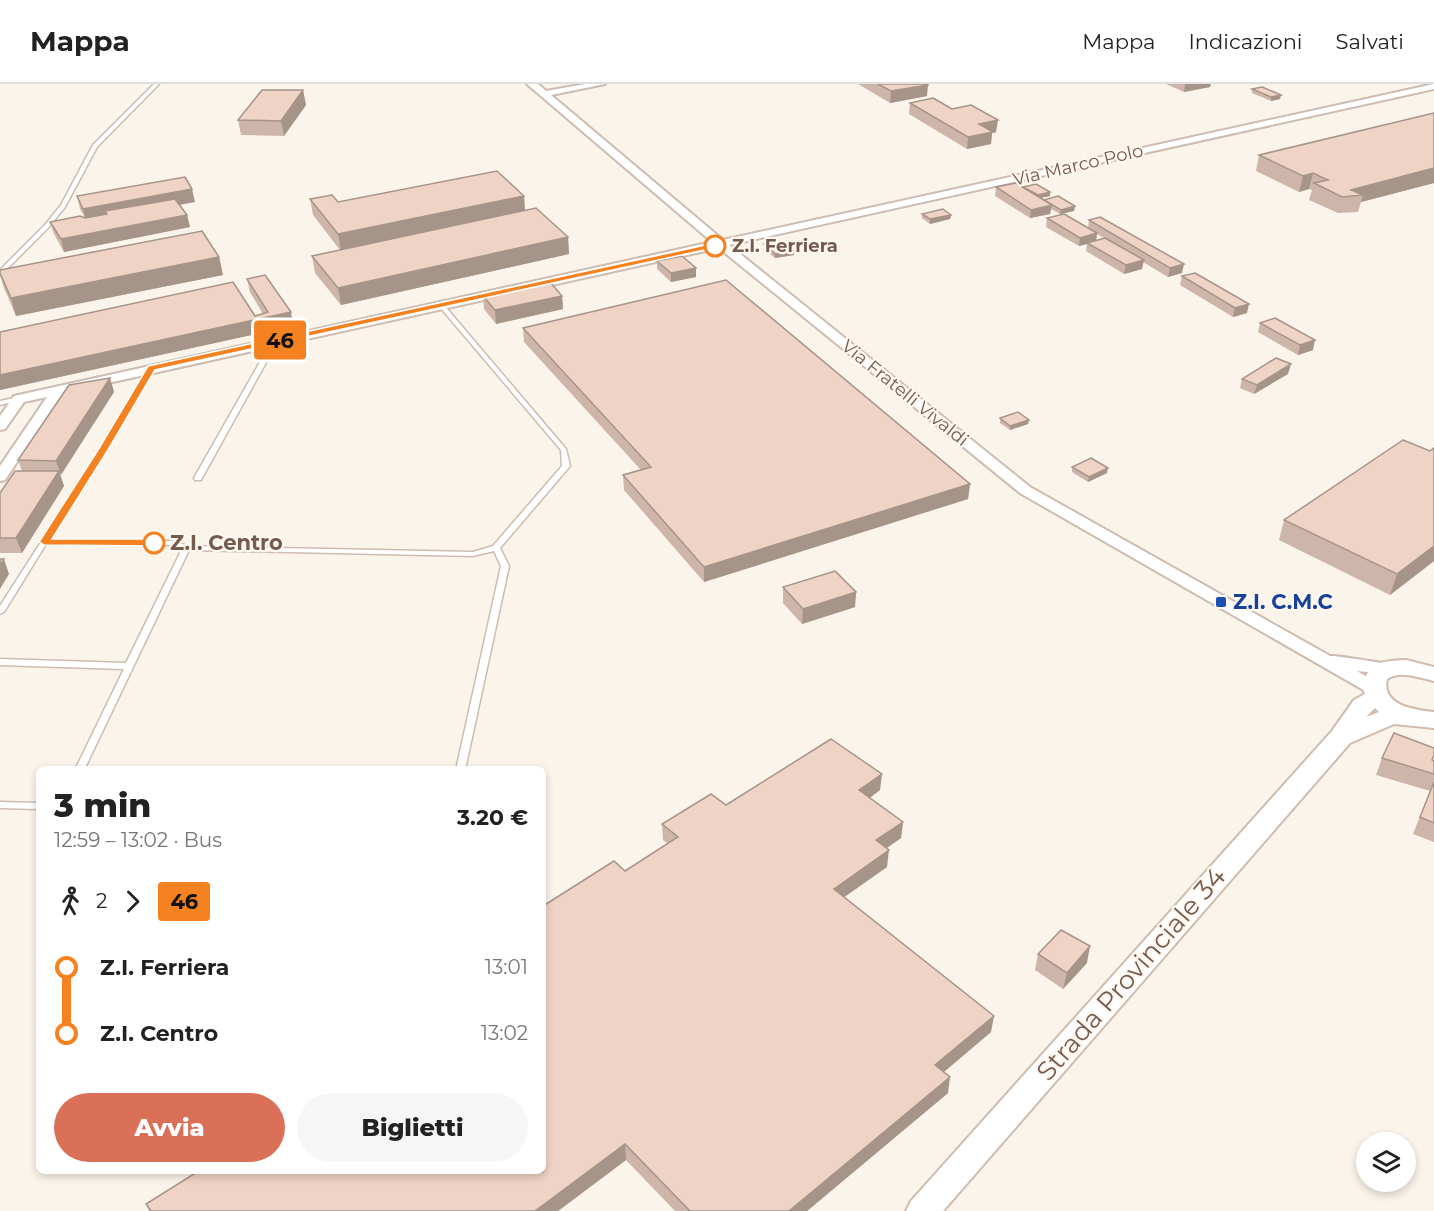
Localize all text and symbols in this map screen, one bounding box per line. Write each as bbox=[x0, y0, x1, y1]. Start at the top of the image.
text: Mappa bbox=[30, 24, 130, 58]
text: Mappa bbox=[1082, 29, 1155, 54]
text: Indicazioni bbox=[1188, 29, 1303, 54]
text: Salvati bbox=[1336, 29, 1404, 54]
street label: Via Marco Polo bbox=[1011, 139, 1145, 191]
marker: Z.I. Ferriera bbox=[704, 235, 726, 257]
place label: Z.I. Ferriera bbox=[732, 235, 838, 257]
line badge: 46 bbox=[253, 320, 307, 360]
text: 46 bbox=[266, 328, 294, 353]
street label: Via Fratelli Vivaldi bbox=[837, 335, 973, 451]
place label: Z.I. Centro bbox=[170, 530, 283, 555]
marker: Z.I. Centro bbox=[143, 532, 165, 554]
place label: Z.I. C.M.C bbox=[1233, 589, 1333, 614]
marker: Z.I. C.M.C bbox=[1214, 595, 1228, 609]
text: 3 min bbox=[54, 785, 151, 825]
text: 3.20 € bbox=[457, 804, 528, 831]
text: 12:59 – 13:02 · Bus bbox=[54, 828, 222, 852]
street label: Strada Provinciale 34 bbox=[1030, 861, 1232, 1087]
icon: walk bbox=[54, 885, 87, 918]
icon: forward bbox=[116, 885, 149, 918]
text: 2 bbox=[96, 889, 107, 913]
text: 46 bbox=[170, 889, 198, 914]
text: Z.I. Ferriera bbox=[100, 954, 229, 981]
text: 13:01 bbox=[485, 955, 528, 979]
text: Z.I. Centro bbox=[100, 1020, 218, 1047]
text: 13:02 bbox=[481, 1021, 528, 1045]
button: Avvia bbox=[54, 1093, 285, 1162]
button: Biglietti bbox=[297, 1093, 528, 1162]
map controls bbox=[1356, 1132, 1416, 1192]
button: layers bbox=[1356, 1132, 1416, 1192]

